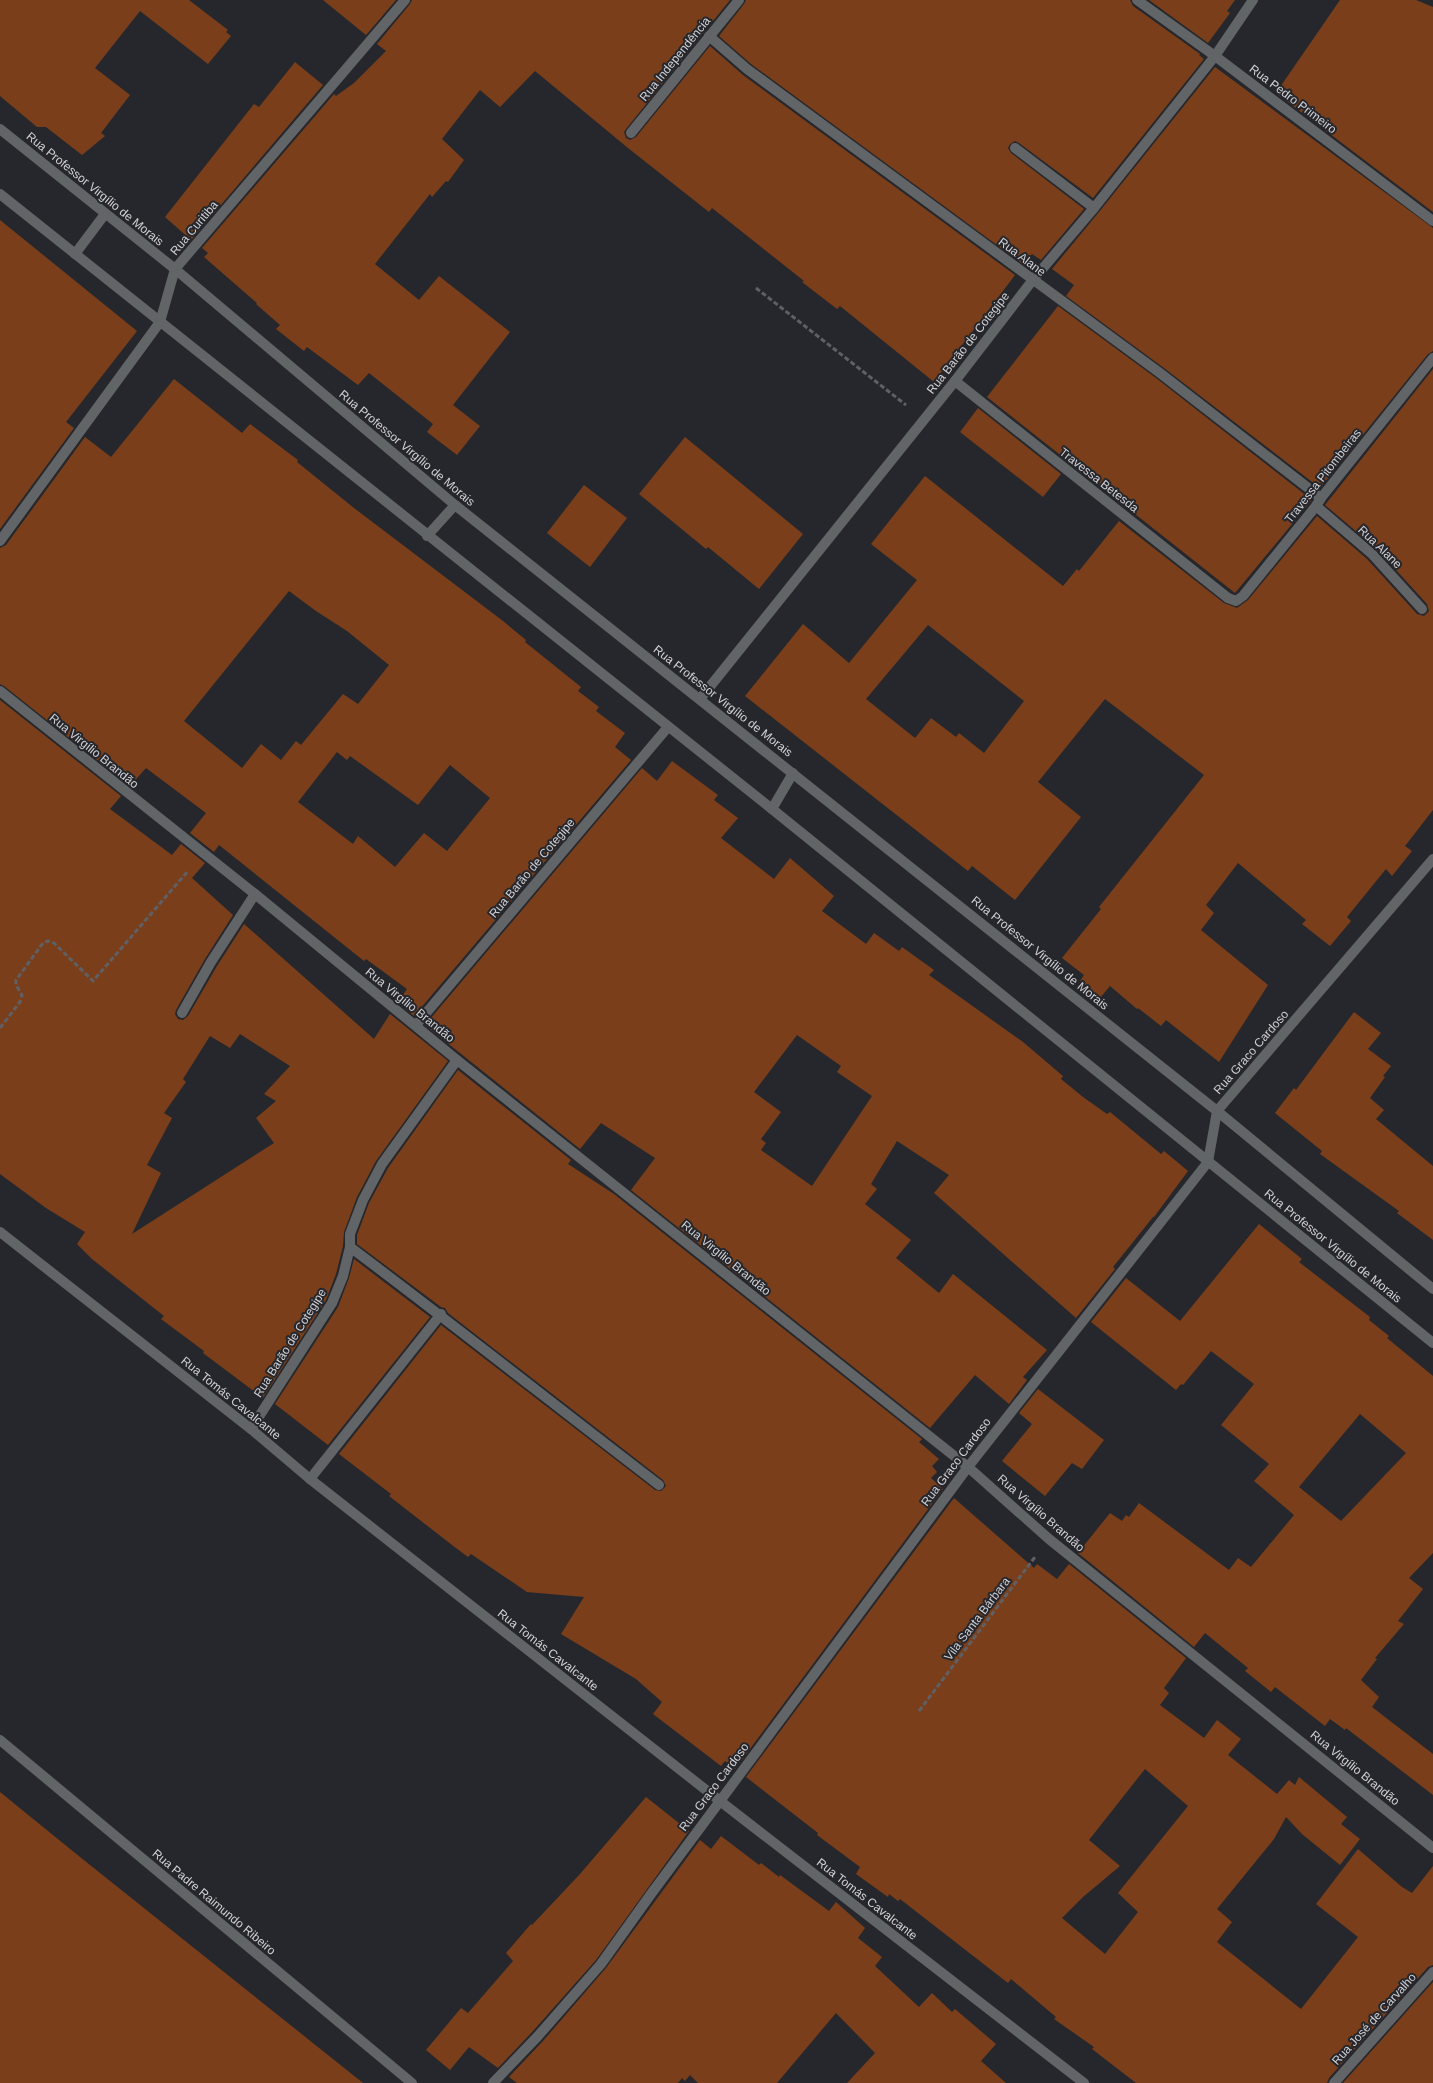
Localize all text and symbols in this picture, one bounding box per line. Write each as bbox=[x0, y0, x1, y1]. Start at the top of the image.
street label: Rua Independência bbox=[637, 14, 713, 104]
street label: Rua Pedro Primeiro bbox=[1247, 62, 1340, 136]
street label: Rua Professor Virgílio de Morais bbox=[24, 129, 166, 249]
street label: Rua Curitiba bbox=[167, 198, 221, 258]
street label: Rua Alane bbox=[996, 235, 1049, 279]
street label: Rua Barão de Cotegipe bbox=[924, 289, 1012, 397]
street label: Rua Professor Virgílio de Morais bbox=[336, 387, 478, 509]
street label: Travessa Pitombeiras bbox=[1282, 426, 1364, 526]
street label: Travessa Betesda bbox=[1057, 445, 1141, 515]
street label: Rua Alane bbox=[1355, 523, 1405, 571]
street label: Rua Professor Virgílio de Morais bbox=[651, 642, 795, 760]
street label: Rua Virgílio Brandão bbox=[47, 711, 142, 791]
street label: Rua Barão de Cotegipe bbox=[486, 815, 578, 921]
street label: Rua Professor Virgílio de Morais bbox=[969, 893, 1111, 1013]
street label: Rua Virgílio Brandão bbox=[363, 965, 458, 1045]
street label: Rua Graco Cardoso bbox=[1211, 1007, 1292, 1097]
street label: Rua Professor Virgílio de Morais bbox=[1262, 1186, 1404, 1306]
street label: Rua Virgílio Brandão bbox=[679, 1218, 774, 1298]
street label: Rua Barão de Cotegipe bbox=[251, 1286, 329, 1400]
street label: Rua Tomás Cavalcante bbox=[178, 1354, 284, 1443]
street label: Rua Graco Cardoso bbox=[918, 1415, 994, 1509]
street label: Rua Virgílio Brandão bbox=[995, 1471, 1088, 1555]
street label: Vila Santa Bárbara bbox=[941, 1574, 1013, 1663]
street label: Rua Tomás Cavalcante bbox=[495, 1606, 601, 1694]
street label: Rua Virgílio Brandão bbox=[1308, 1728, 1403, 1808]
street label: Rua Graco Cardoso bbox=[676, 1740, 752, 1834]
street label: Rua Padre Raimundo Ribeiro bbox=[149, 1846, 279, 1958]
street label: Rua Tomás Cavalcante bbox=[814, 1855, 920, 1943]
street label: Rua José de Carvalho bbox=[1329, 1970, 1419, 2068]

